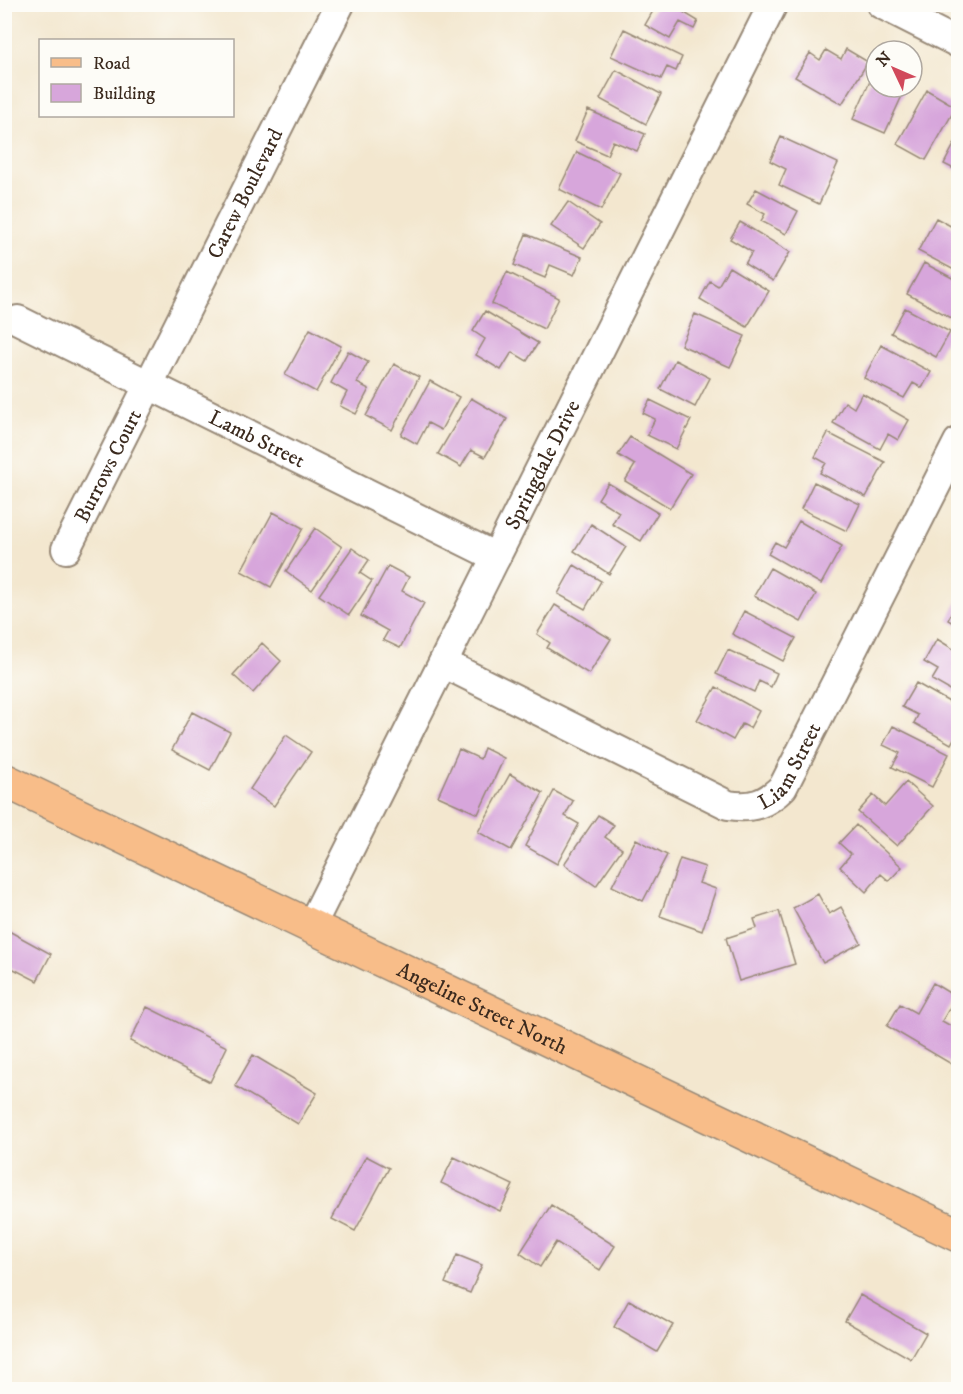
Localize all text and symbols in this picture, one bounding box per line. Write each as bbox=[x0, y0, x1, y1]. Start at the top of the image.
legend bbox=[39, 39, 234, 117]
north arrow bbox=[864, 39, 924, 99]
text: N bbox=[872, 48, 896, 71]
text: Road bbox=[93, 53, 130, 75]
text: Building bbox=[93, 83, 155, 105]
street label: Carew Boulevard bbox=[202, 124, 289, 263]
street label: Springdale Drive bbox=[500, 396, 587, 534]
street label: Burrows Court bbox=[69, 405, 148, 527]
street label: Lamb Street bbox=[204, 405, 309, 474]
street label: Liam Street bbox=[754, 718, 828, 816]
street label: Angeline Street North bbox=[392, 957, 571, 1061]

